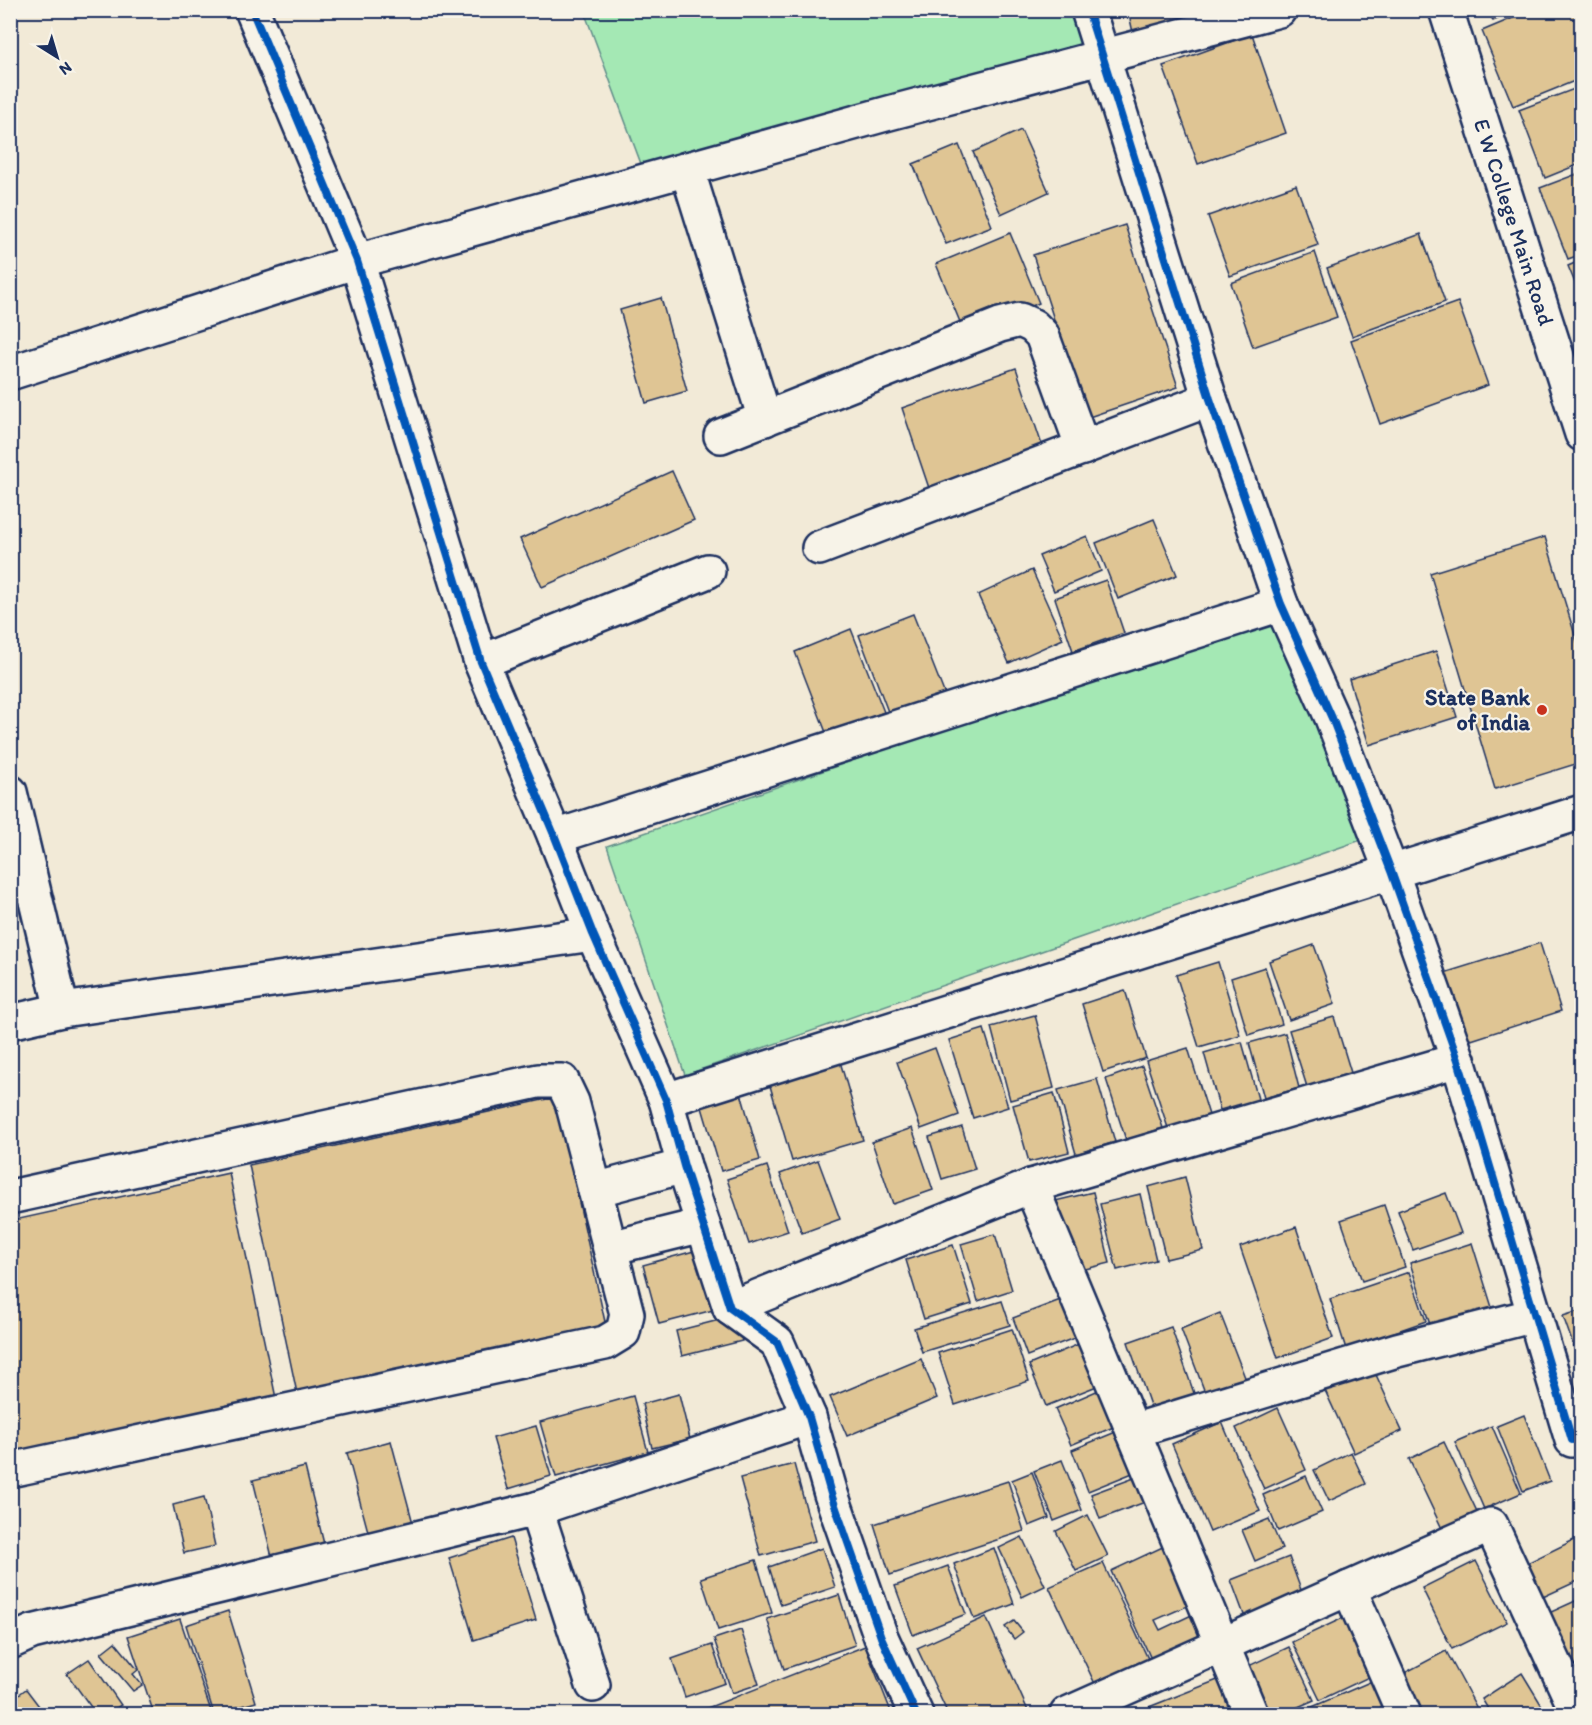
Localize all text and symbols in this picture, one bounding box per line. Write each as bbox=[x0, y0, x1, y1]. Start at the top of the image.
north arrow bbox=[27, 27, 87, 87]
text: N bbox=[56, 58, 76, 79]
street label: E W College Main Road bbox=[1468, 115, 1560, 329]
place label: State Bank of India bbox=[1425, 684, 1531, 736]
marker: State Bank of India bbox=[1535, 703, 1549, 717]

